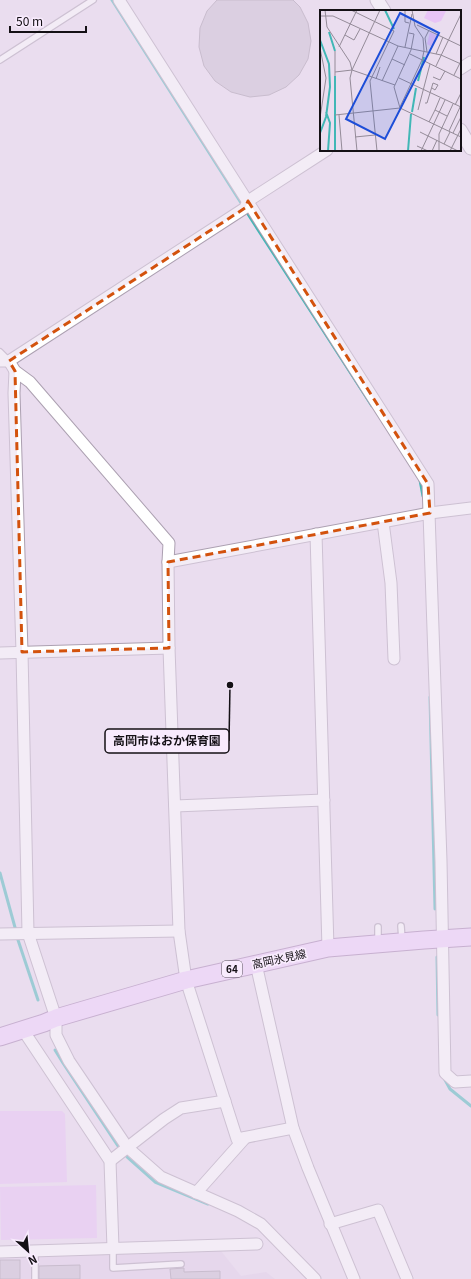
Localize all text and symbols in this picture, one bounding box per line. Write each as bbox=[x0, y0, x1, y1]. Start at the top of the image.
scale bar bbox=[10, 8, 86, 34]
inset map bbox=[320, 10, 461, 151]
text: 50 m bbox=[16, 12, 43, 29]
callout: 高岡市はおか保育園 bbox=[105, 729, 229, 753]
text: 高岡市はおか保育園 bbox=[113, 731, 221, 748]
street label: 高岡氷見線 bbox=[250, 944, 307, 972]
road number: 64 bbox=[222, 961, 242, 977]
north arrow bbox=[8, 1231, 48, 1271]
text: N bbox=[26, 1252, 40, 1270]

